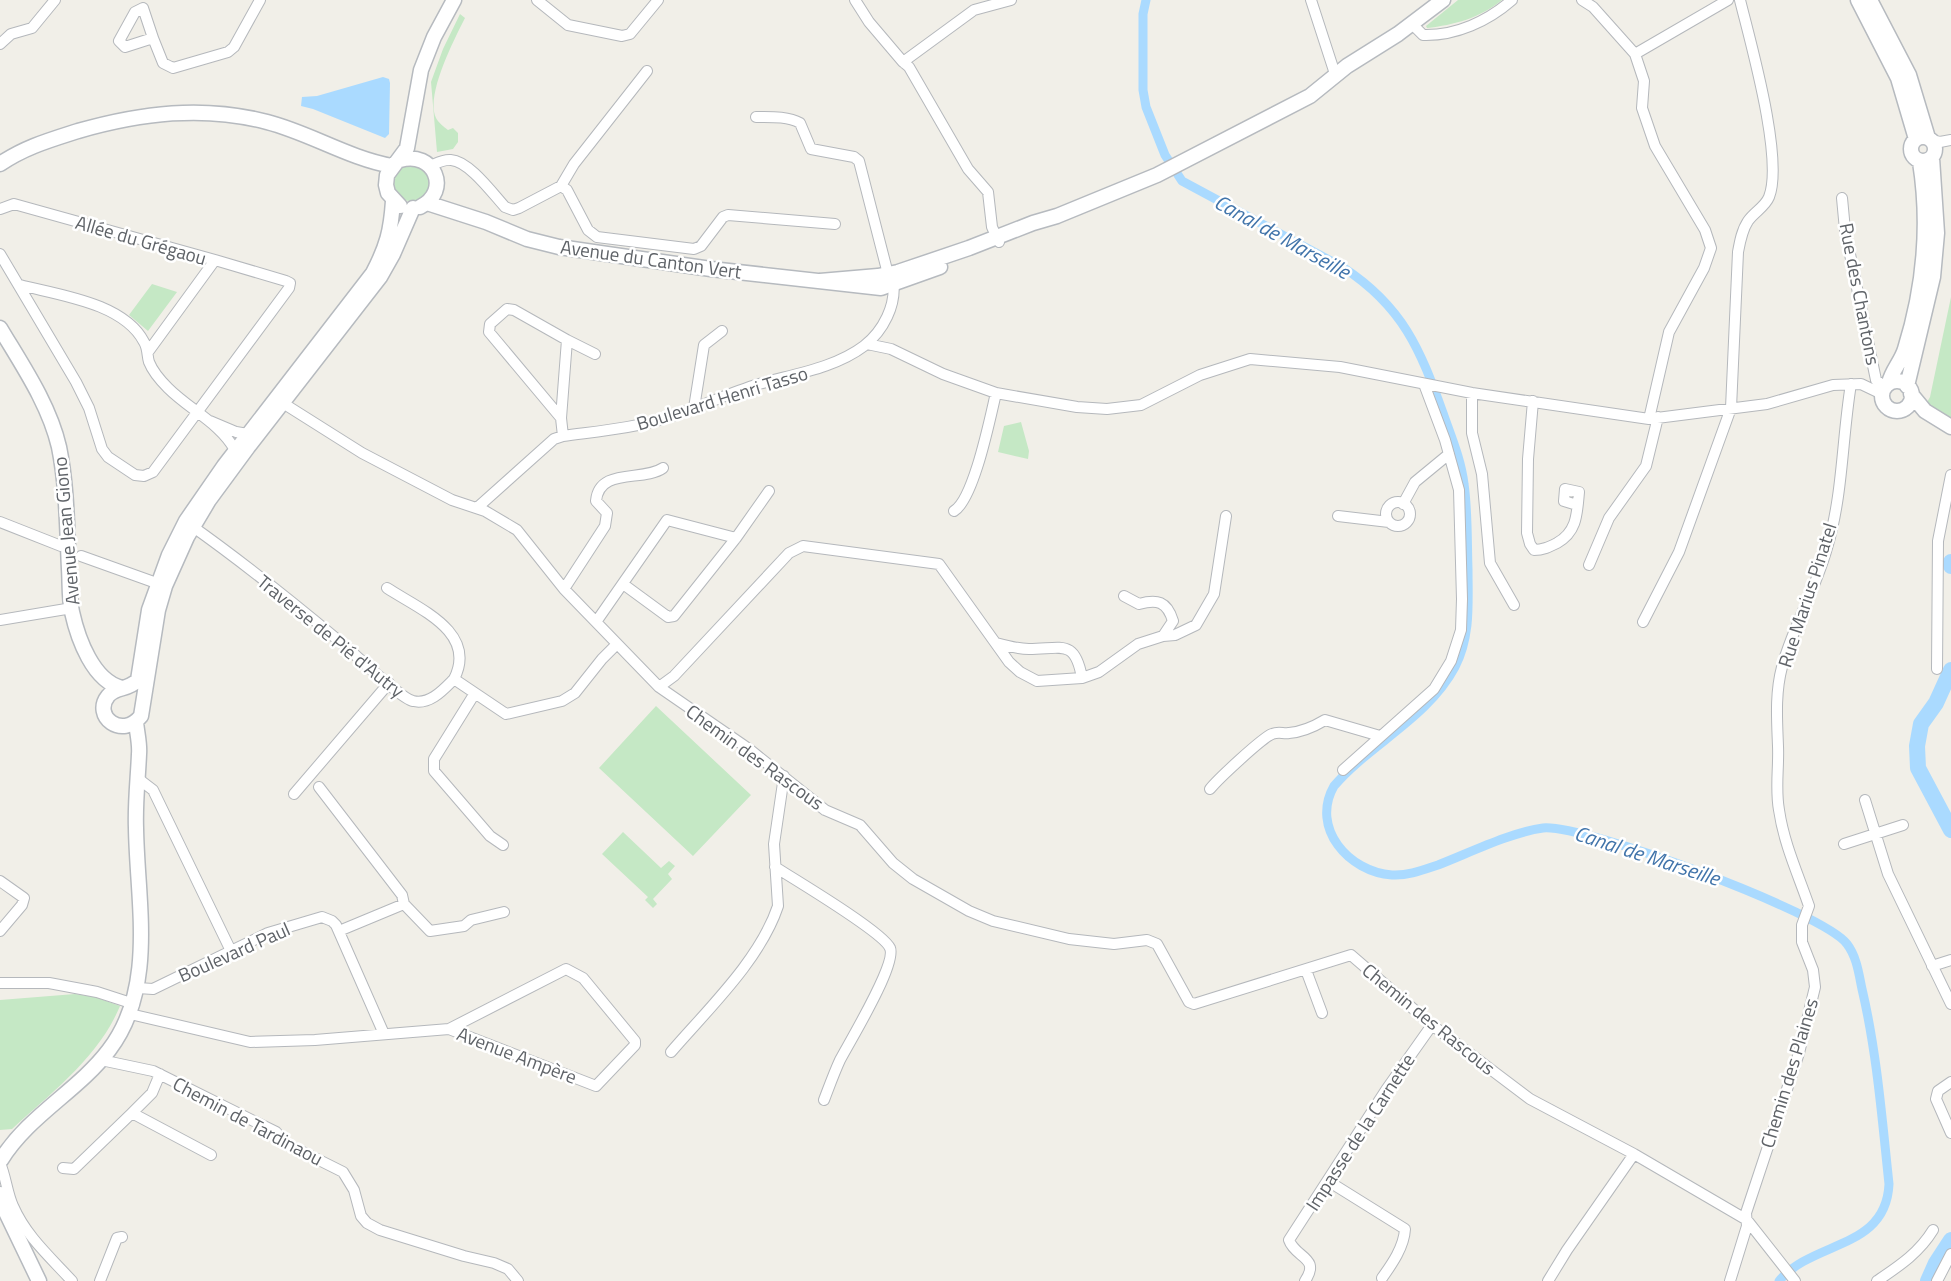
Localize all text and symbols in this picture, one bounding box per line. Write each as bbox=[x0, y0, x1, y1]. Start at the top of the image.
water label: Canal de Marseille bbox=[1209, 186, 1357, 287]
street label: Allée du Grégaou bbox=[72, 207, 210, 272]
street label: Rue des Chantons bbox=[1833, 220, 1889, 368]
street label: Avenue du Canton Vert bbox=[559, 231, 744, 286]
street label: Boulevard Henri Tasso bbox=[633, 358, 811, 437]
street label: Avenue Jean Giono bbox=[45, 456, 86, 606]
street label: Rue Marius Pinatel bbox=[1769, 519, 1844, 671]
street label: Traverse de Pié d'Autry bbox=[251, 567, 411, 704]
street label: Chemin des Rascous bbox=[680, 697, 830, 817]
water label: Canal de Marseille bbox=[1571, 817, 1725, 894]
street label: Boulevard Paul bbox=[173, 914, 294, 989]
street label: Chemin des Rascous bbox=[1356, 956, 1502, 1082]
street label: Chemin des Plaines bbox=[1752, 994, 1825, 1151]
street label: Avenue Ampère bbox=[453, 1018, 581, 1091]
street label: Impasse de la Carnette bbox=[1298, 1047, 1421, 1216]
street label: Chemin de Tardinaou bbox=[168, 1069, 329, 1172]

